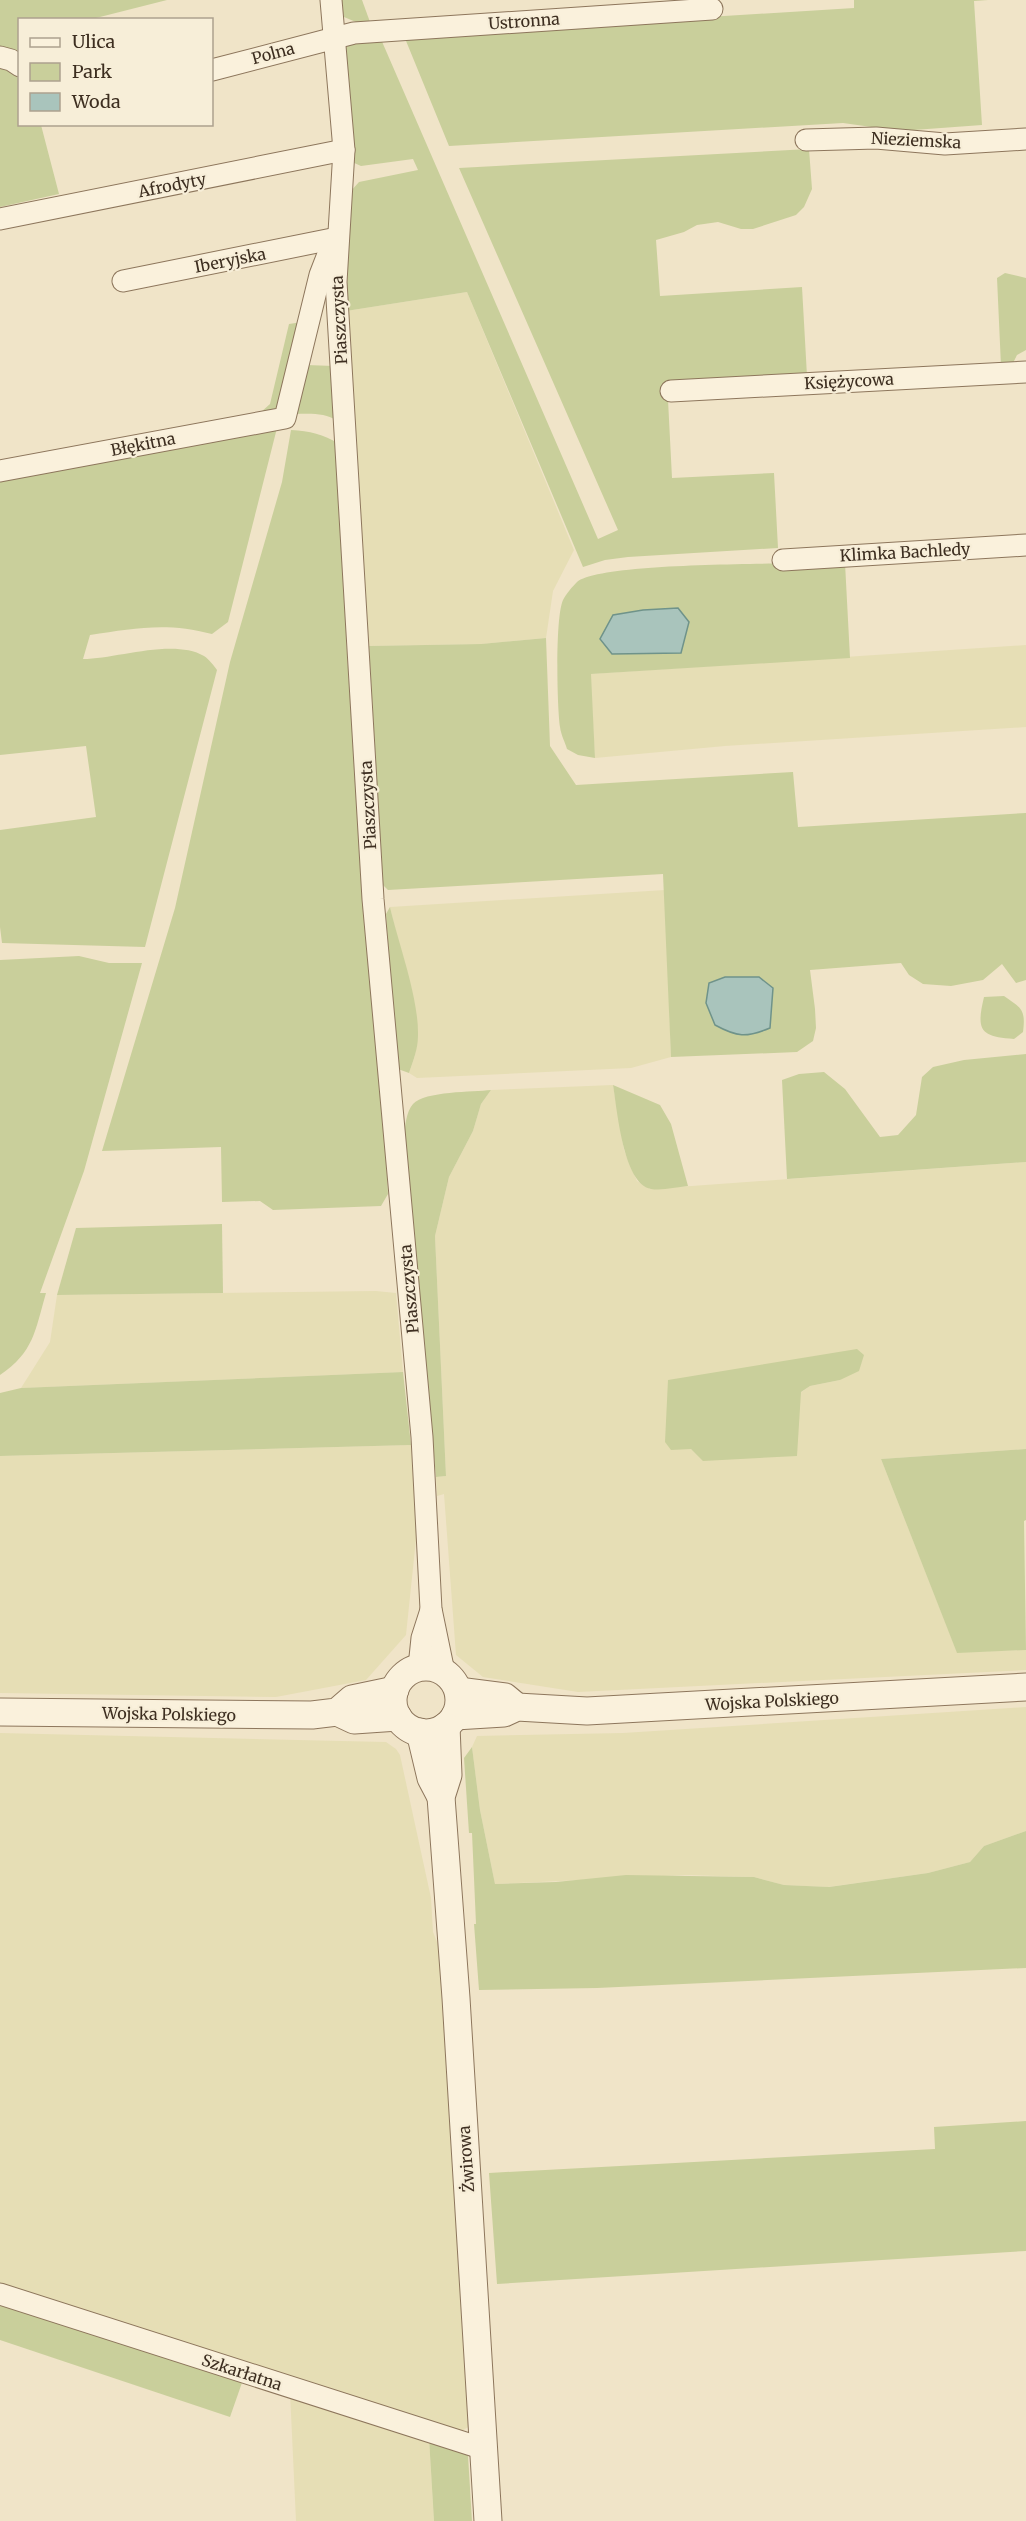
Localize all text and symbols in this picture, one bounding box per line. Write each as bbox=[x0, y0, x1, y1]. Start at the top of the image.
street label: Ustronna bbox=[488, 8, 561, 33]
legend bbox=[18, 18, 213, 126]
text: Ulica bbox=[72, 30, 116, 53]
street label: Polna bbox=[249, 38, 297, 68]
text: Park bbox=[72, 60, 113, 83]
text: Woda bbox=[71, 90, 121, 113]
street label: Nieziemska bbox=[870, 128, 962, 152]
street label: Afrodyty bbox=[135, 169, 208, 202]
street label: Iberyjska bbox=[193, 243, 268, 277]
street label: Piaszczysta bbox=[327, 274, 351, 365]
street label: Księżycowa bbox=[804, 369, 895, 393]
street label: Błękitna bbox=[109, 428, 177, 460]
street label: Klimka Bachledy bbox=[839, 539, 972, 565]
street label: Piaszczysta bbox=[356, 759, 380, 850]
street label: Piaszczysta bbox=[395, 1243, 423, 1334]
street label: Wojska Polskiego bbox=[704, 1688, 839, 1715]
street label: Wojska Polskiego bbox=[101, 1703, 236, 1725]
street label: Żwirowa bbox=[454, 2125, 478, 2193]
street label: Szkarłatna bbox=[199, 2350, 285, 2395]

